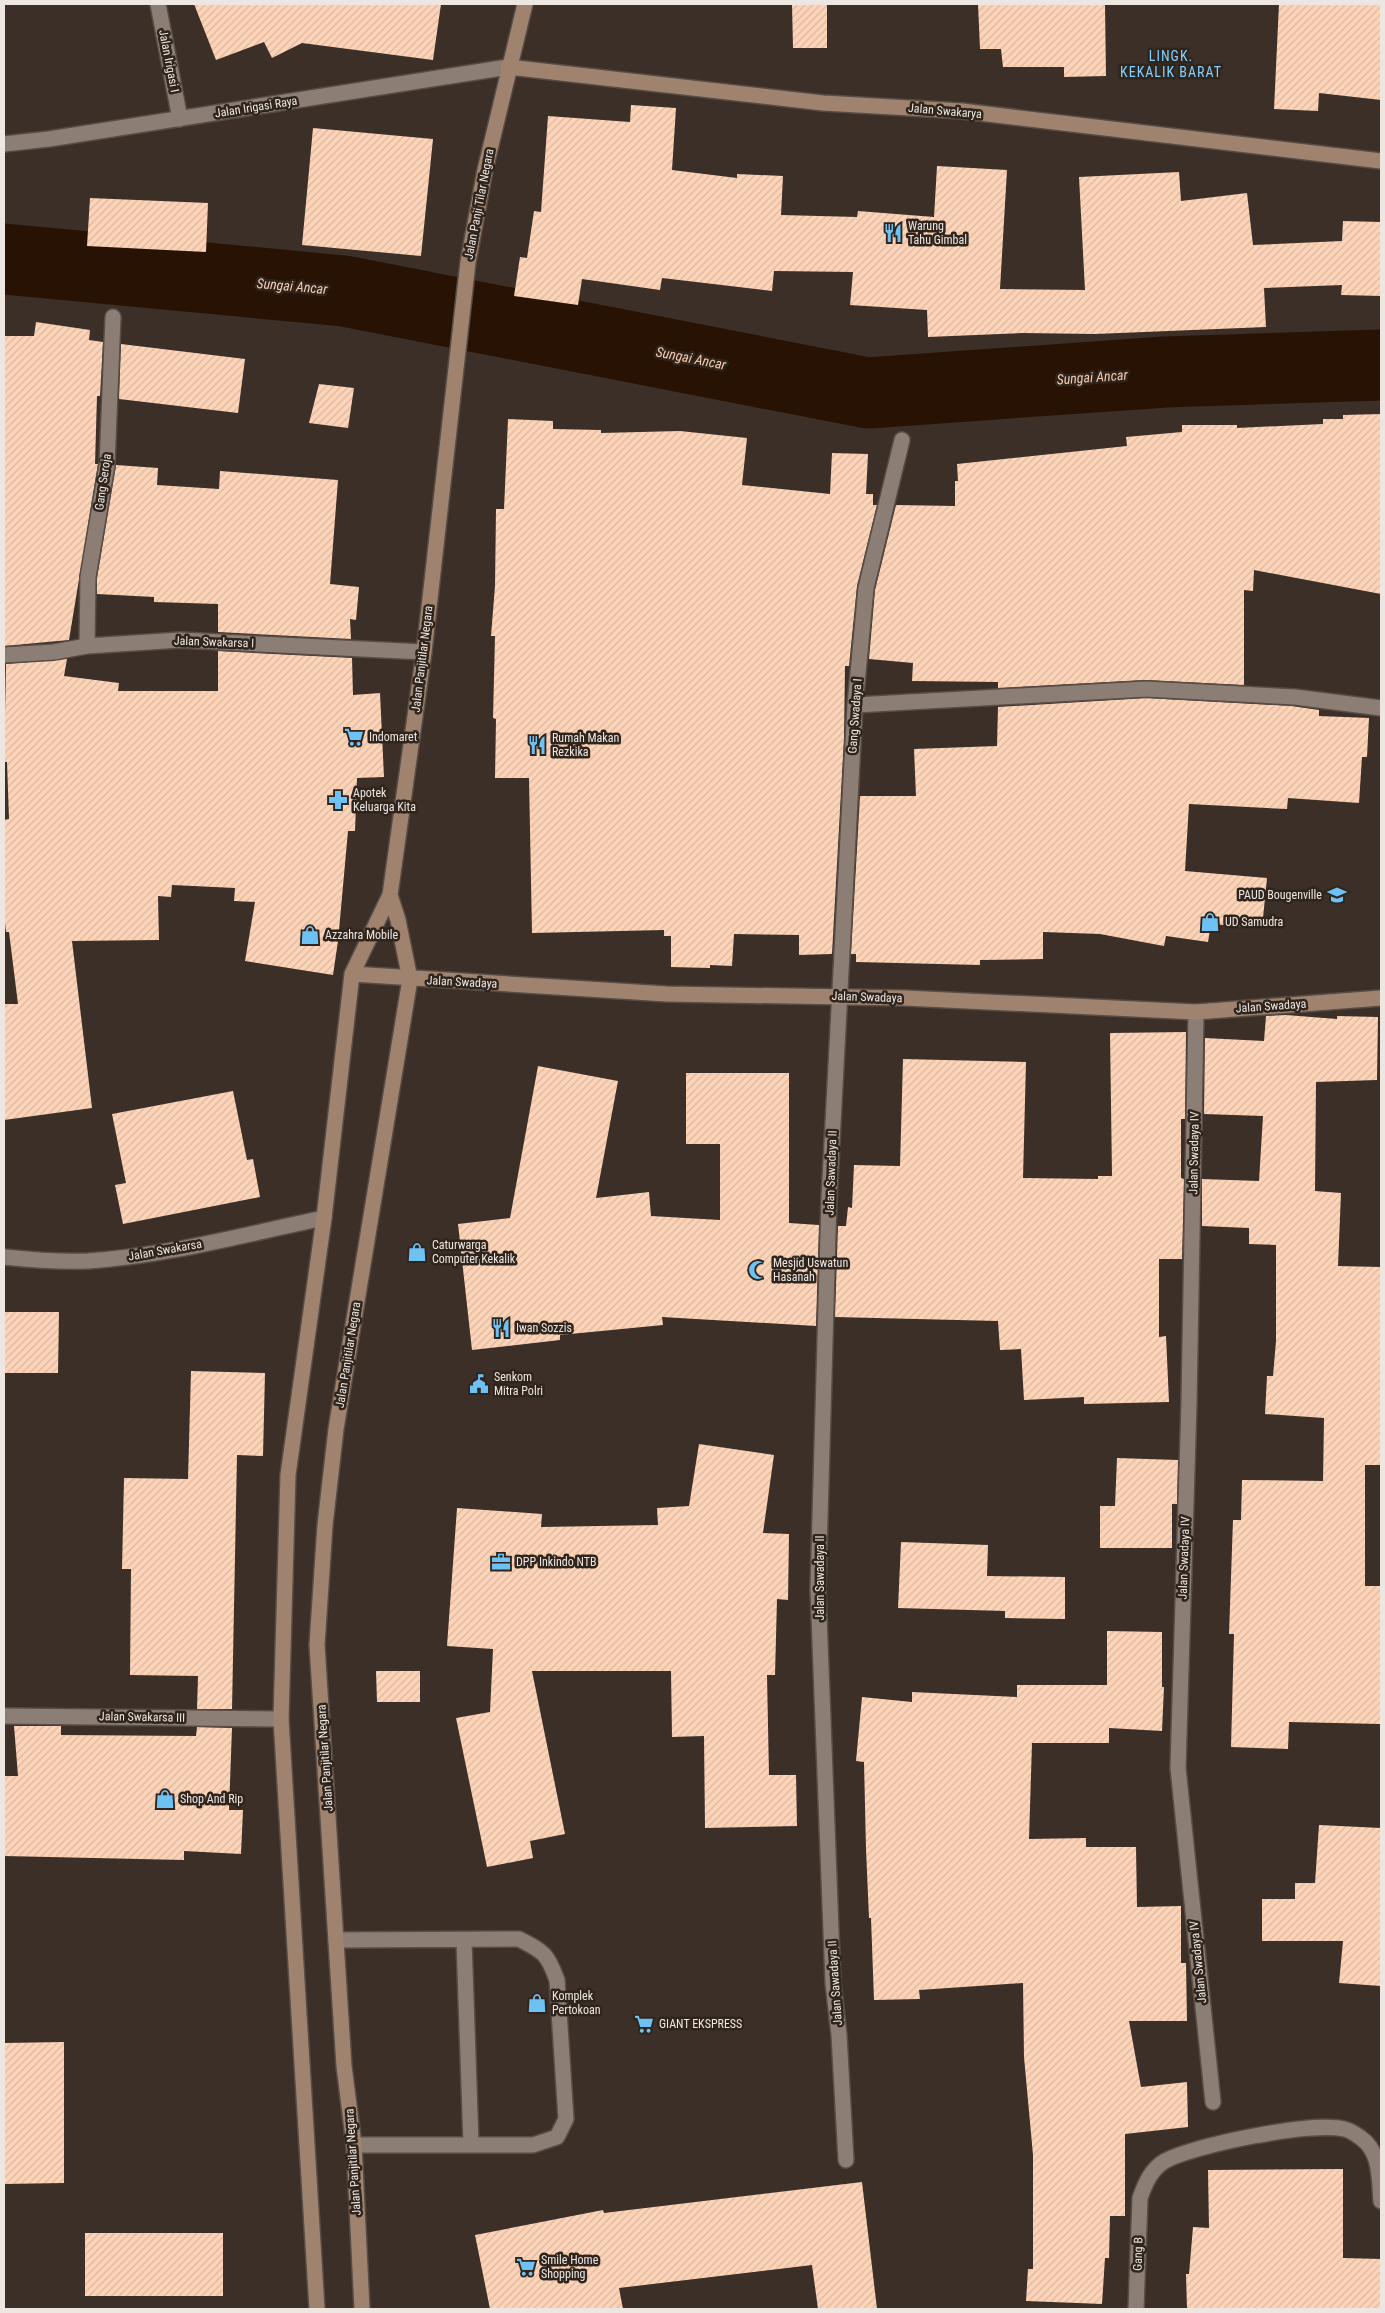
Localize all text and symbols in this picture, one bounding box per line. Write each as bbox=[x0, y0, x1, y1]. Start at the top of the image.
street label: Jalan Irigasi I bbox=[156, 28, 182, 94]
district label: LINGK. KEKALIK BARAT bbox=[1120, 48, 1222, 80]
street label: Jalan Irigasi Raya bbox=[214, 94, 299, 120]
street label: Jalan Swakarya bbox=[908, 101, 983, 121]
street label: Jalan Panji Tilar Negara bbox=[461, 147, 497, 261]
place label: Warung Tahu Gimbal bbox=[908, 219, 967, 247]
restaurant icon: Warung Tahu Gimbal bbox=[882, 222, 904, 244]
water label: Sungai Ancar bbox=[256, 275, 329, 297]
water label: Sungai Ancar bbox=[655, 343, 728, 373]
water label: Sungai Ancar bbox=[1056, 366, 1129, 387]
street label: Gang Seroja bbox=[92, 452, 114, 511]
street label: Jalan Panjitilar Negara bbox=[409, 605, 436, 713]
street label: Jalan Swakarsa I bbox=[174, 634, 254, 650]
street label: Gang Swadaya I bbox=[845, 678, 865, 754]
supermarket icon: Indomaret bbox=[343, 726, 365, 748]
place label: Indomaret bbox=[369, 730, 418, 744]
place label: Rumah Makan Rezkika bbox=[552, 731, 619, 759]
restaurant icon: Rumah Makan Rezkika bbox=[526, 734, 548, 756]
place label: Apotek Keluarga Kita bbox=[353, 786, 416, 814]
pharmacy icon: Apotek Keluarga Kita bbox=[327, 789, 349, 811]
school or university icon: PAUD Bougenville bbox=[1326, 884, 1348, 906]
place label: PAUD Bougenville bbox=[1238, 888, 1322, 902]
shop icon: UD Samudra bbox=[1199, 911, 1221, 933]
place label: UD Samudra bbox=[1225, 915, 1284, 929]
shop icon: Azzahra Mobile bbox=[299, 924, 321, 946]
place label: Azzahra Mobile bbox=[325, 928, 399, 942]
street label: Jalan Swadaya bbox=[426, 973, 498, 991]
street label: Jalan Swadaya bbox=[831, 989, 903, 1005]
street label: Jalan Swadaya bbox=[1235, 997, 1307, 1015]
street label: Jalan Swadaya IV bbox=[1186, 1111, 1202, 1195]
street label: Jalan Sawadaya II bbox=[823, 1130, 839, 1216]
street label: Jalan Swakarsa bbox=[127, 1237, 203, 1263]
place label: Caturwarga Computer Kekalik bbox=[432, 1238, 516, 1266]
shop icon: Caturwarga Computer Kekalik bbox=[406, 1241, 428, 1263]
place label: Mesjid Uswatun Hasanah bbox=[773, 1256, 848, 1284]
mosque icon: Mesjid Uswatun Hasanah bbox=[747, 1259, 769, 1281]
street label: Jalan Panjitilar Negara bbox=[333, 1301, 363, 1409]
restaurant icon: Iwan Sozzis bbox=[490, 1317, 512, 1339]
place label: Iwan Sozzis bbox=[516, 1321, 572, 1335]
place label: Senkom Mitra Polri bbox=[494, 1370, 543, 1398]
public building icon: Senkom Mitra Polri bbox=[468, 1373, 490, 1395]
street label: Jalan Swadaya IV bbox=[1176, 1516, 1192, 1600]
street label: Jalan Sawadaya II bbox=[813, 1535, 827, 1621]
office icon: DPP Inkindo NTB bbox=[490, 1551, 512, 1573]
place label: DPP Inkindo NTB bbox=[516, 1555, 596, 1569]
street label: Jalan Panjitilar Negara bbox=[314, 1704, 336, 1812]
street label: Jalan Swakarsa III bbox=[99, 1709, 185, 1725]
shop icon: Shop And Rip bbox=[154, 1788, 176, 1810]
place label: Shop And Rip bbox=[180, 1792, 243, 1806]
street label: Jalan Swadaya IV bbox=[1187, 1920, 1209, 2004]
street label: Jalan Sawadaya II bbox=[825, 1940, 845, 2026]
place label: Komplek Pertokoan bbox=[552, 1989, 601, 2017]
shop icon: Komplek Pertokoan bbox=[526, 1992, 548, 2014]
supermarket icon: GIANT EKSPRESS bbox=[633, 2013, 655, 2035]
place label: GIANT EKSPRESS bbox=[659, 2017, 742, 2031]
street label: Jalan Panjitilar Negara bbox=[342, 2108, 364, 2216]
street label: Gang B bbox=[1130, 2237, 1146, 2271]
place label: Smile Home Shopping bbox=[541, 2253, 599, 2281]
supermarket icon: Smile Home Shopping bbox=[515, 2256, 537, 2278]

